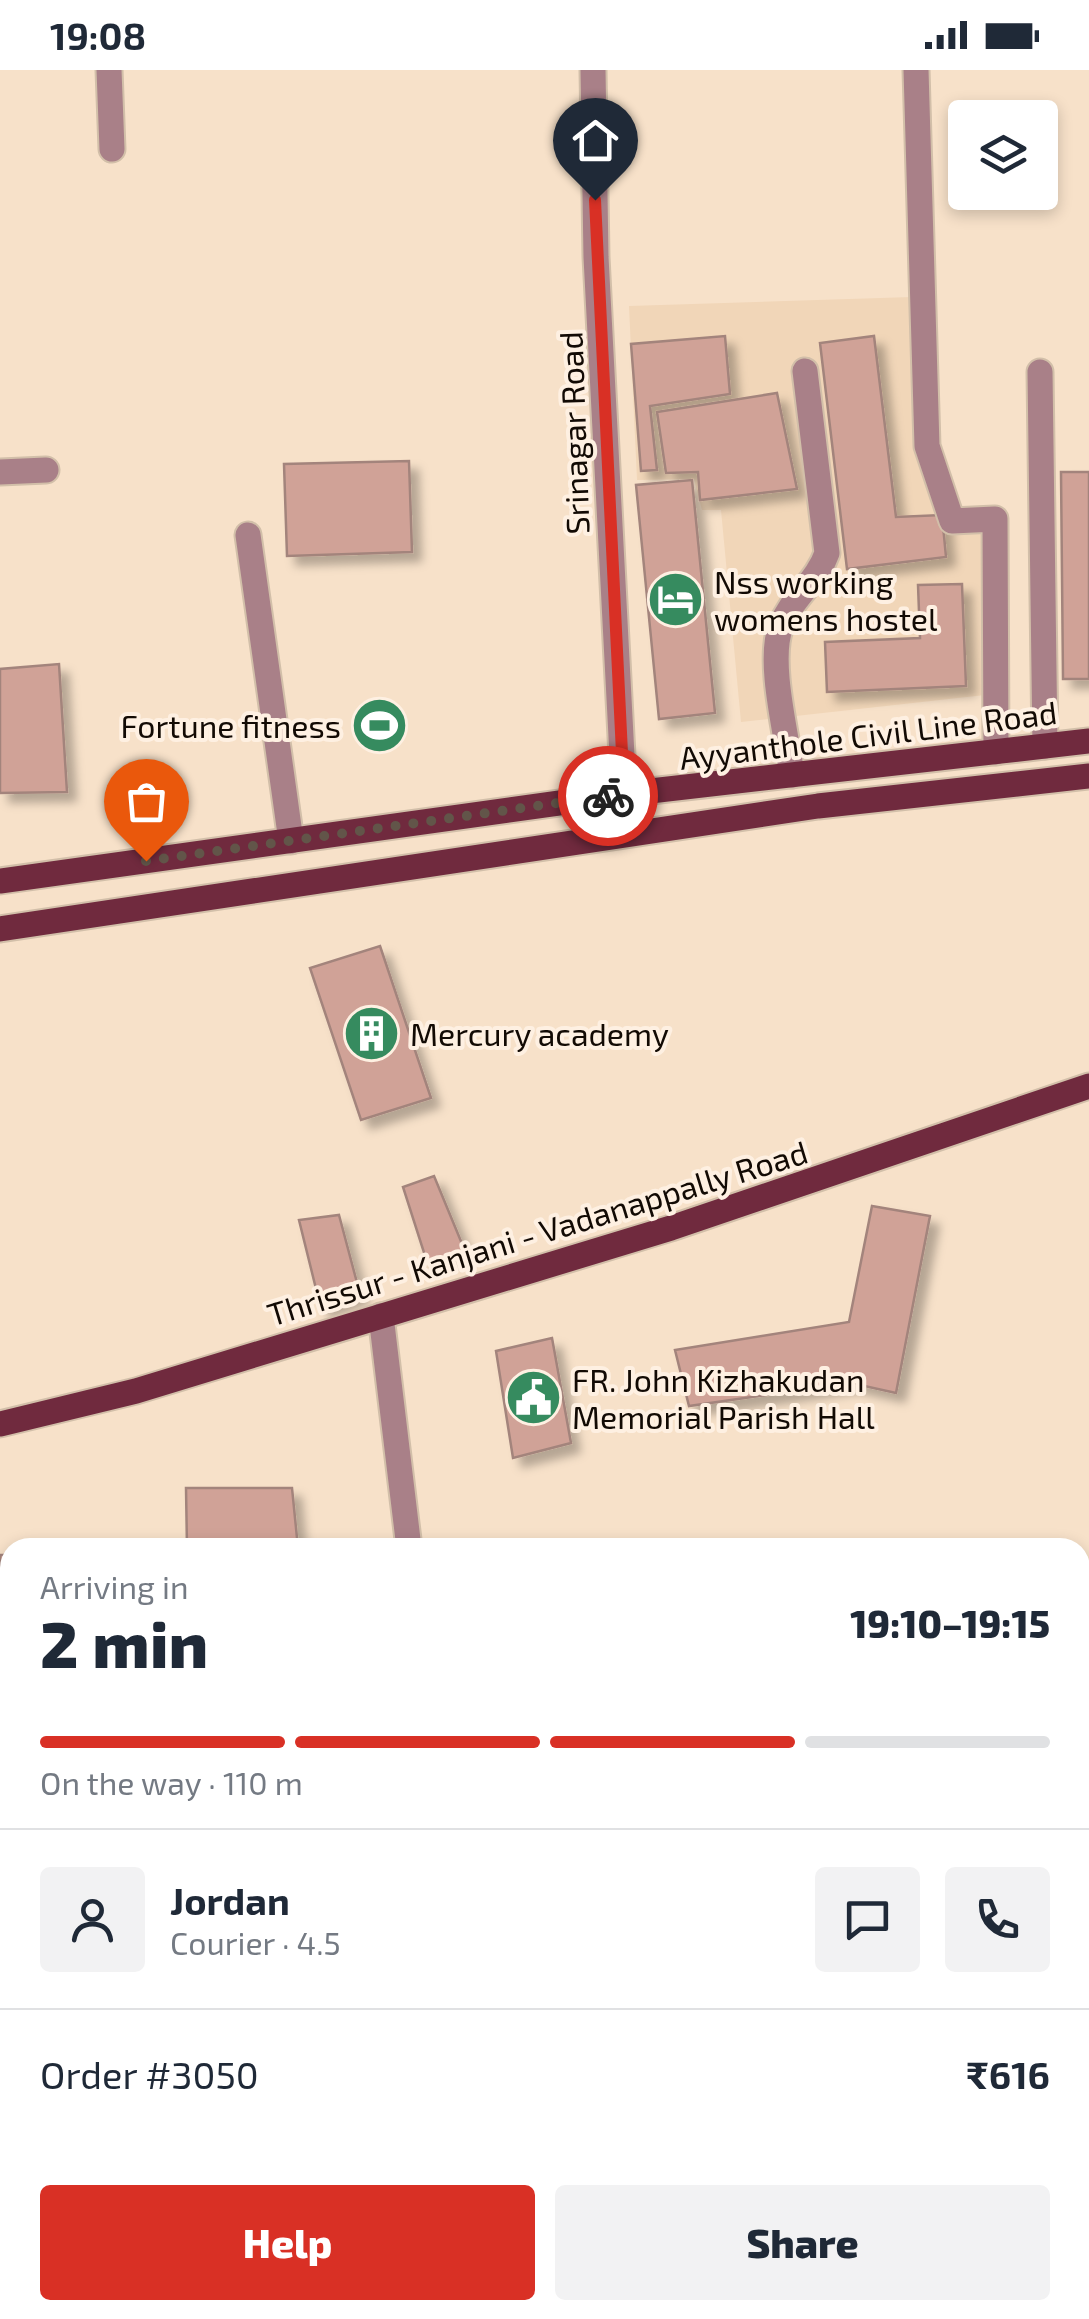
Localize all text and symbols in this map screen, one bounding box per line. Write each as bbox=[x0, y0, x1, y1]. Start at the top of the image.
text: 19:08 bbox=[50, 12, 146, 58]
pin bbox=[553, 98, 638, 201]
map controls bbox=[948, 100, 1058, 210]
button: layers bbox=[948, 100, 1058, 210]
icon: home bbox=[568, 113, 623, 168]
street label: Srinagar Road bbox=[550, 331, 596, 535]
place label: Nss working womens hostel bbox=[714, 562, 938, 637]
hotel icon: Nss working womens hostel bbox=[645, 569, 705, 629]
street label: Ayyanthole Civil Line Road bbox=[677, 692, 1059, 776]
sports icon: Fortune fitness bbox=[350, 695, 410, 755]
place label: Fortune fitness bbox=[121, 706, 341, 744]
courier bbox=[558, 746, 658, 846]
pin bbox=[104, 759, 189, 862]
icon: bike bbox=[581, 769, 636, 824]
icon: bag bbox=[119, 774, 174, 829]
building icon: Mercury academy bbox=[341, 1003, 401, 1063]
place label: Mercury academy bbox=[410, 1014, 669, 1052]
street label: Thrissur - Kanjani - Vadanappally Road bbox=[262, 1132, 812, 1333]
place label: FR. John Kizhakudan Memorial Parish Hall bbox=[572, 1360, 875, 1435]
public building icon: FR. John Kizhakudan Memorial Parish Hall bbox=[503, 1367, 563, 1427]
text: Arriving in bbox=[40, 1567, 189, 1605]
text: 19:10–19:15 bbox=[850, 1600, 1050, 1646]
text: 2 min bbox=[40, 1603, 208, 1681]
text: On the way · 110 m bbox=[40, 1763, 303, 1801]
button: person bbox=[40, 1867, 145, 1972]
button: chat bbox=[815, 1867, 920, 1972]
button: phone bbox=[945, 1867, 1050, 1972]
text: Jordan bbox=[170, 1877, 290, 1923]
text: Courier · 4.5 bbox=[170, 1923, 341, 1961]
text: Order #3050 bbox=[40, 2051, 259, 2097]
text: ₹616 bbox=[966, 2051, 1050, 2097]
button: Help bbox=[40, 2185, 535, 2300]
button: Share bbox=[555, 2185, 1050, 2300]

